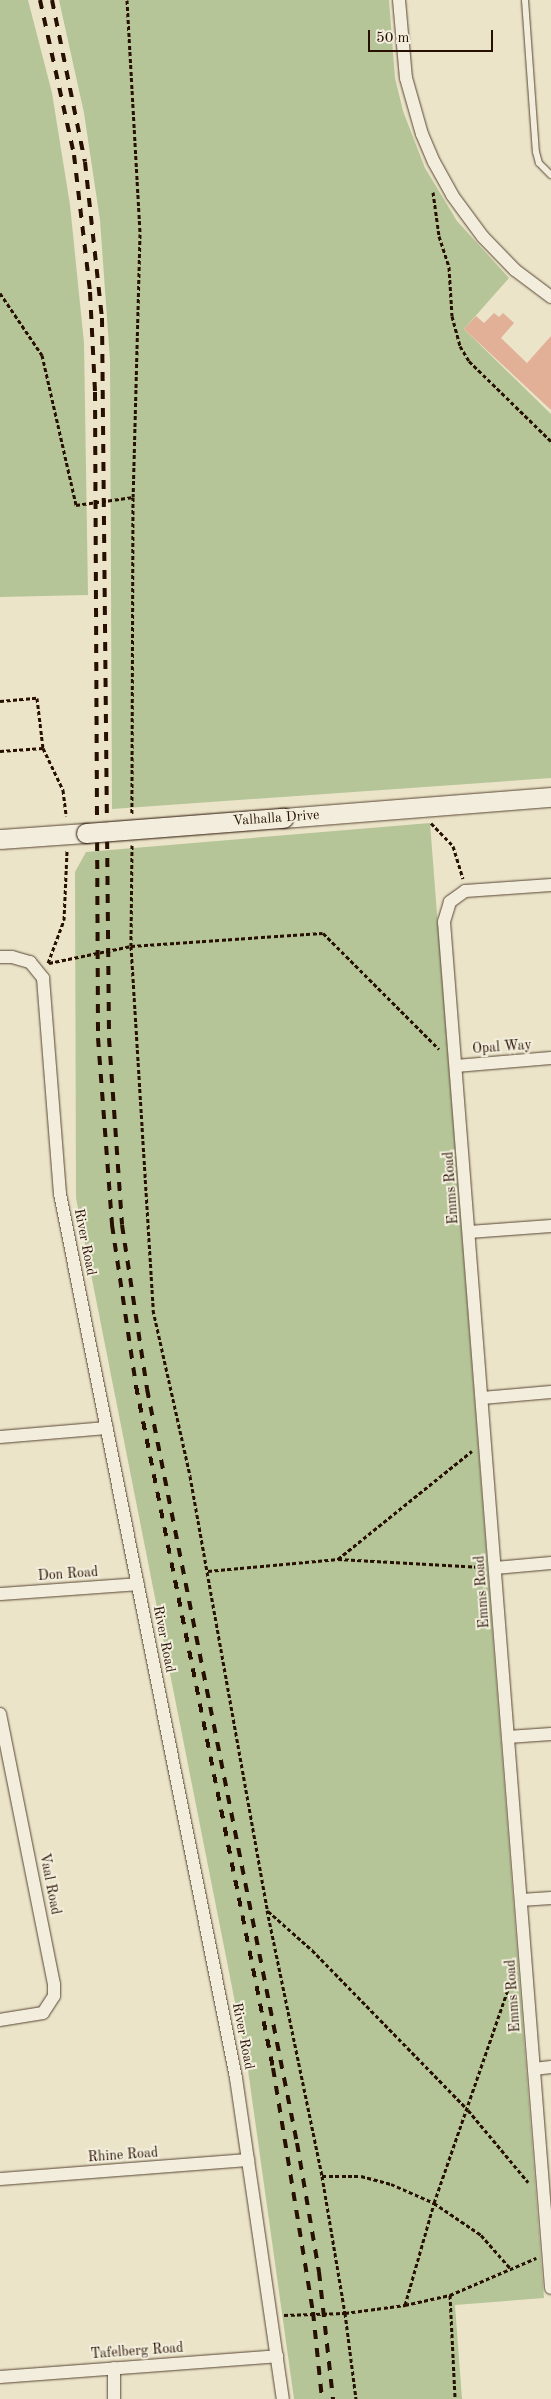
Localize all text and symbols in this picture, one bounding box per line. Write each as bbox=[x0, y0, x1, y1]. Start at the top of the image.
scale bar bbox=[371, 20, 496, 52]
text: 50 m bbox=[376, 31, 410, 46]
street label: Valhalla Drive bbox=[232, 807, 320, 829]
street label: Opal Way bbox=[472, 1037, 532, 1057]
street label: Emms Road bbox=[440, 1151, 462, 1225]
street label: River Road bbox=[70, 1207, 100, 1277]
street label: Emms Road bbox=[471, 1555, 493, 1629]
street label: Don Road bbox=[37, 1564, 99, 1584]
street label: River Road bbox=[149, 1604, 179, 1674]
street label: Vaal Road bbox=[36, 1852, 64, 1916]
street label: Emms Road bbox=[502, 1959, 524, 2033]
street label: River Road bbox=[228, 2001, 258, 2071]
street label: Rhine Road bbox=[87, 2144, 159, 2166]
street label: Tafelberg Road bbox=[90, 2339, 184, 2363]

